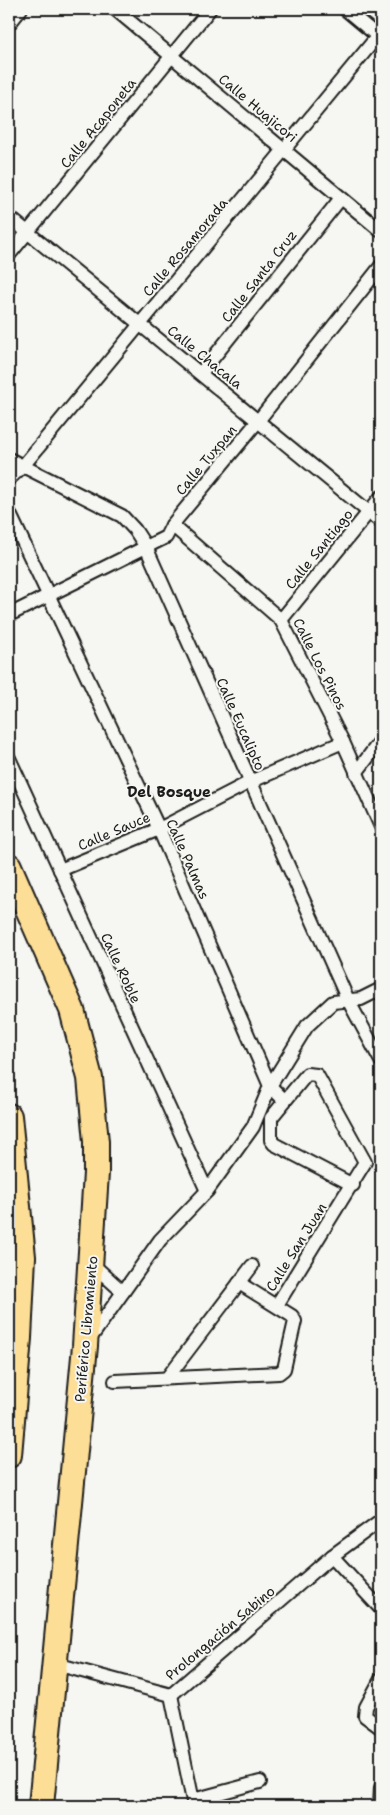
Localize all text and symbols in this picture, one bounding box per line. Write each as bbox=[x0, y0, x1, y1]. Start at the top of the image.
street label: Calle Huajicori bbox=[215, 70, 301, 146]
street label: Calle Acaponeta bbox=[56, 74, 140, 172]
street label: Calle Rosamorada bbox=[139, 194, 232, 300]
street label: Calle Santa Cruz bbox=[217, 226, 301, 326]
street label: Calle Chacala bbox=[164, 321, 247, 393]
street label: Calle Tuxpan bbox=[171, 421, 241, 499]
street label: Calle Santiago bbox=[281, 505, 357, 593]
street label: Calle Los Pinos bbox=[289, 615, 351, 713]
street label: Calle Eucalipto bbox=[213, 675, 269, 773]
district label: Del Bosque bbox=[127, 782, 211, 802]
street label: Calle Sauce bbox=[75, 808, 153, 854]
street label: Calle Palmas bbox=[162, 816, 214, 902]
street label: Calle Roble bbox=[97, 930, 145, 1006]
street label: Calle San Juan bbox=[262, 1199, 331, 1295]
street label: Periférico Libramiento bbox=[71, 1255, 101, 1403]
street label: Prolongación Sabino bbox=[162, 1582, 278, 1684]

